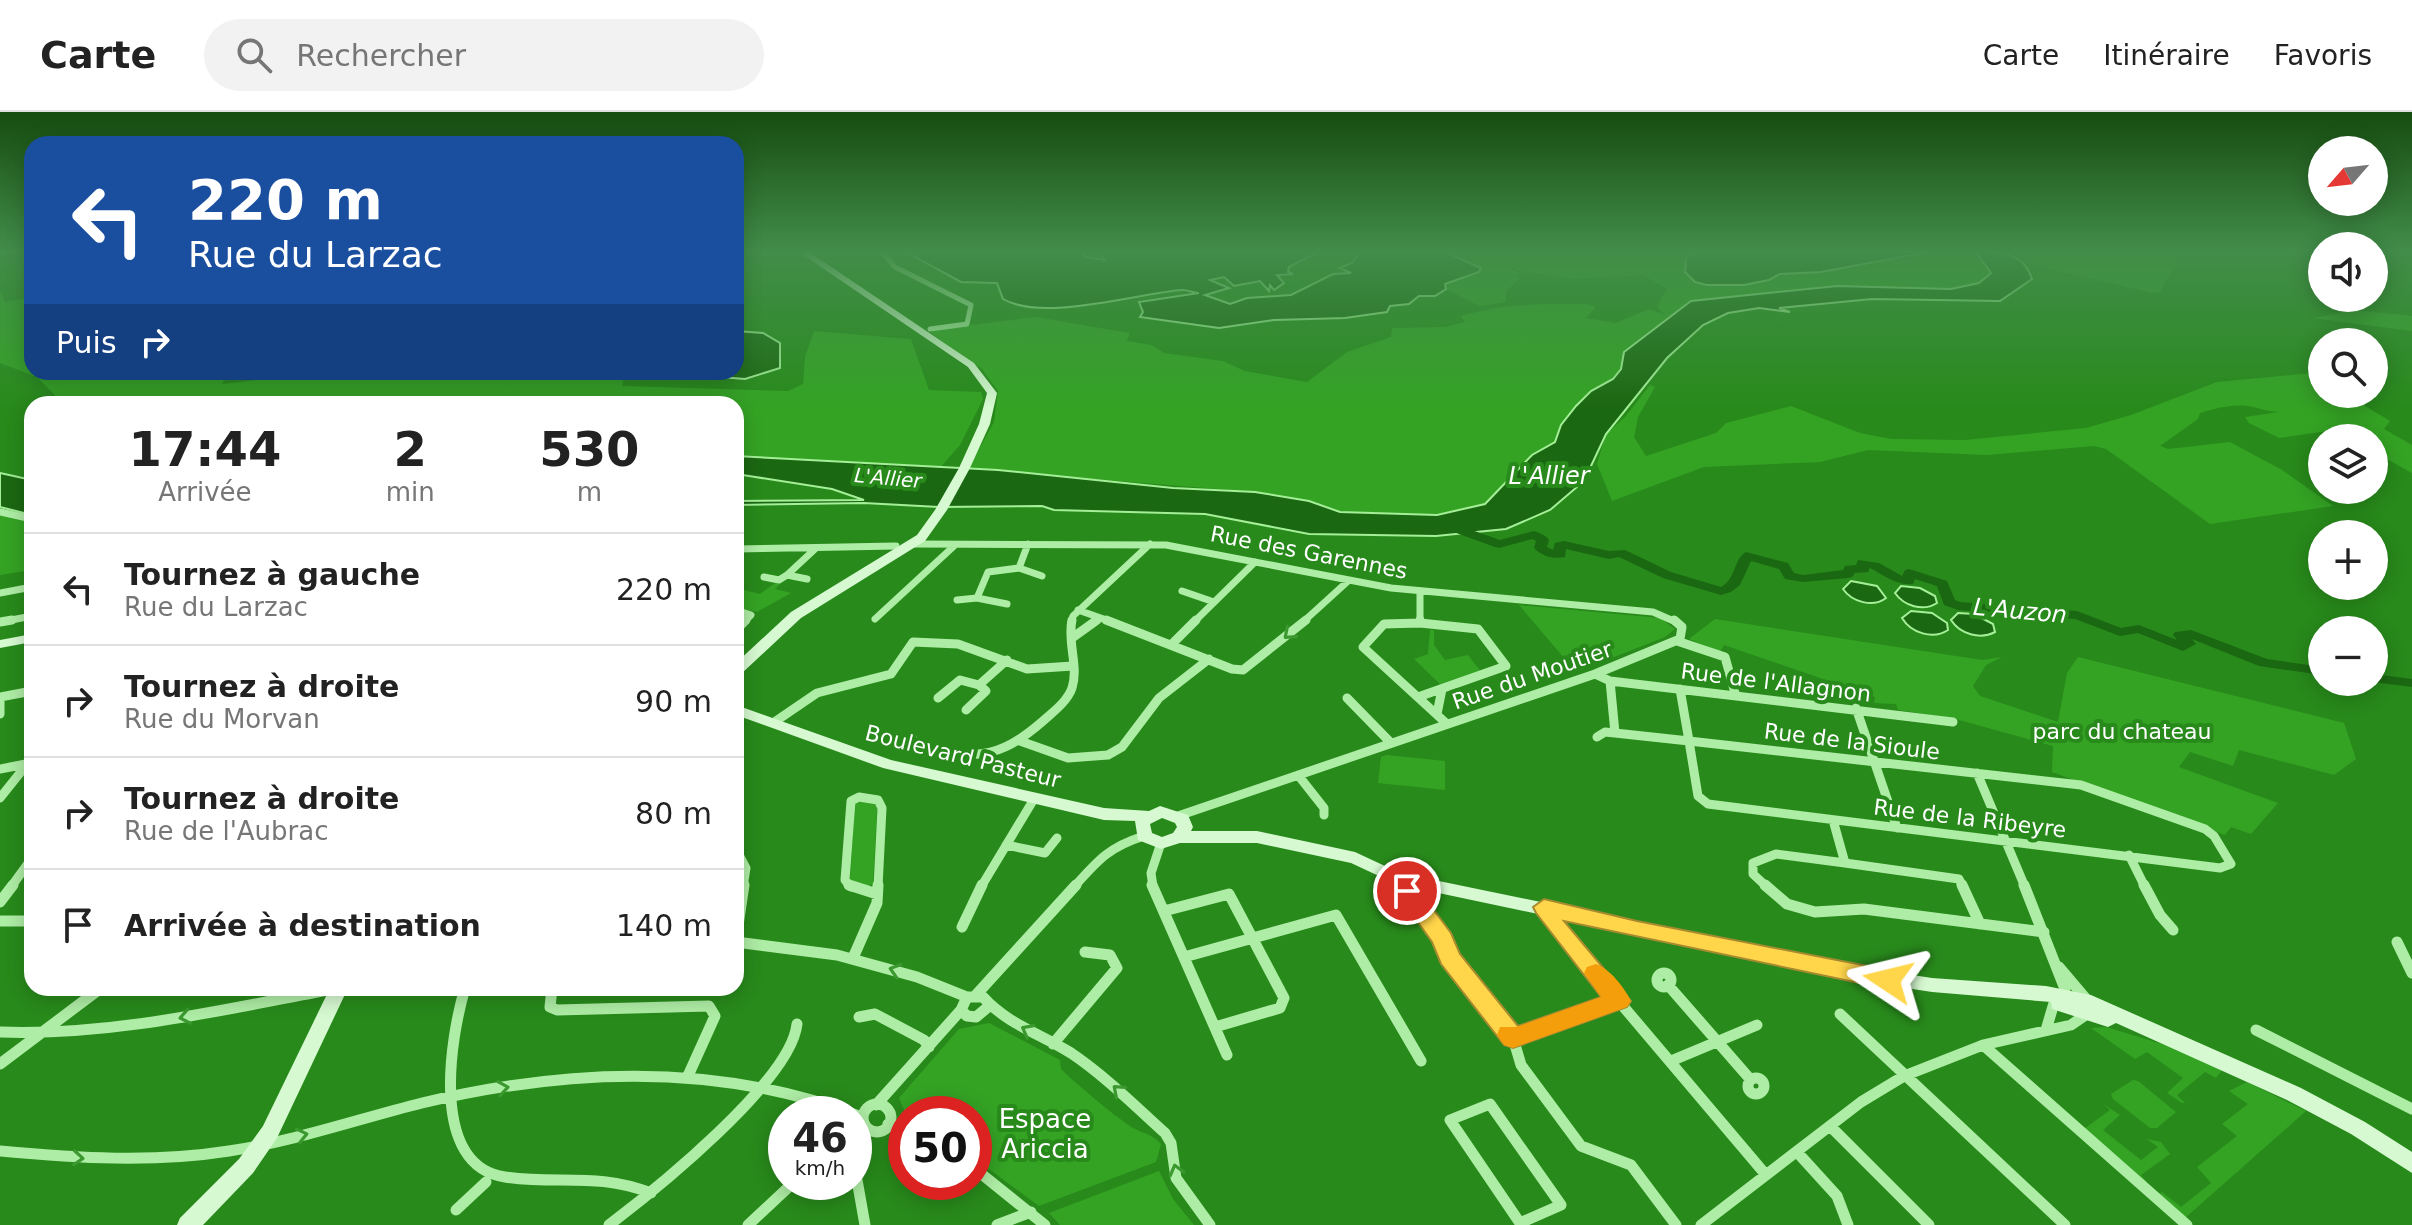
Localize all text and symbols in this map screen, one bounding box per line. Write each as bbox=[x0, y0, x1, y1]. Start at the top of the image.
search box bbox=[204, 19, 764, 91]
text: Carte bbox=[40, 33, 156, 77]
icon: search bbox=[232, 33, 276, 77]
text: Rechercher bbox=[296, 38, 466, 73]
text: Carte bbox=[1983, 39, 2059, 72]
text: Itinéraire bbox=[2103, 39, 2230, 72]
text: Favoris bbox=[2274, 39, 2372, 72]
north arrow bbox=[2308, 136, 2388, 216]
map controls bbox=[2308, 136, 2388, 696]
text: 220 m bbox=[188, 167, 383, 232]
icon: left bbox=[56, 168, 160, 272]
button: sound bbox=[2308, 232, 2388, 312]
text: Rue du Larzac bbox=[188, 234, 443, 275]
icon: right bbox=[133, 320, 177, 364]
text: Puis bbox=[56, 325, 117, 360]
button: search bbox=[2308, 328, 2388, 408]
text: 17:44 bbox=[128, 421, 281, 477]
text: 2 bbox=[394, 421, 427, 477]
text: 530 bbox=[539, 421, 639, 477]
button: layers bbox=[2308, 424, 2388, 504]
water label: L'Allier bbox=[1508, 462, 1592, 490]
water label: L'Allier bbox=[853, 463, 924, 493]
text: Arrivée bbox=[158, 477, 252, 507]
text: min bbox=[386, 477, 435, 507]
text: m bbox=[577, 477, 602, 507]
button: + bbox=[2308, 520, 2388, 600]
street label: Rue des Garennes bbox=[1208, 521, 1410, 584]
text: Tournez à gauche bbox=[124, 557, 420, 592]
icon: left bbox=[56, 567, 100, 611]
text: 220 m bbox=[616, 572, 712, 607]
text: Rue du Larzac bbox=[124, 592, 308, 622]
water label: L'Auzon bbox=[1972, 593, 2068, 629]
button: − bbox=[2308, 616, 2388, 696]
one-way arrow bbox=[1284, 624, 1299, 639]
street label: Rue du Moutier bbox=[1449, 636, 1616, 715]
street label: Rue de l'Allagnon bbox=[1679, 658, 1872, 707]
text: Tournez à droite bbox=[124, 669, 399, 704]
icon: right bbox=[56, 679, 100, 723]
text: 90 m bbox=[635, 684, 712, 719]
text: Rue du Morvan bbox=[124, 704, 320, 734]
street label: Rue de la Sioule bbox=[1763, 718, 1941, 765]
park label: parc du chateau bbox=[2032, 719, 2212, 744]
street label: Boulevard Pasteur bbox=[863, 720, 1064, 793]
text: Tournez à droite bbox=[124, 781, 399, 816]
icon: right bbox=[56, 791, 100, 835]
street label: Rue de la Ribeyre bbox=[1872, 794, 2068, 843]
text: 80 m bbox=[635, 796, 712, 831]
text: Rue de l'Aubrac bbox=[124, 816, 328, 846]
pin bbox=[1373, 857, 1441, 925]
icon: arrive bbox=[1385, 869, 1429, 913]
icon: arrive bbox=[56, 903, 100, 947]
text: Arrivée à destination bbox=[124, 908, 481, 943]
text: 140 m bbox=[616, 908, 712, 943]
position arrow bbox=[1846, 938, 1930, 1022]
one-way arrow bbox=[888, 963, 902, 979]
one-way arrow bbox=[178, 1008, 192, 1025]
one-way arrow bbox=[1020, 1024, 1035, 1039]
one-way arrow bbox=[496, 1080, 510, 1097]
one-way arrow bbox=[1112, 1085, 1127, 1099]
speed limit sign: 50 bbox=[888, 1096, 992, 1200]
park label: Espace Ariccia bbox=[999, 1104, 1091, 1164]
text: 46 bbox=[792, 1115, 848, 1161]
one-way arrow bbox=[295, 1128, 308, 1145]
one-way arrow bbox=[72, 1149, 85, 1166]
text: km/h bbox=[795, 1156, 845, 1180]
one-way arrow bbox=[1168, 1164, 1185, 1178]

